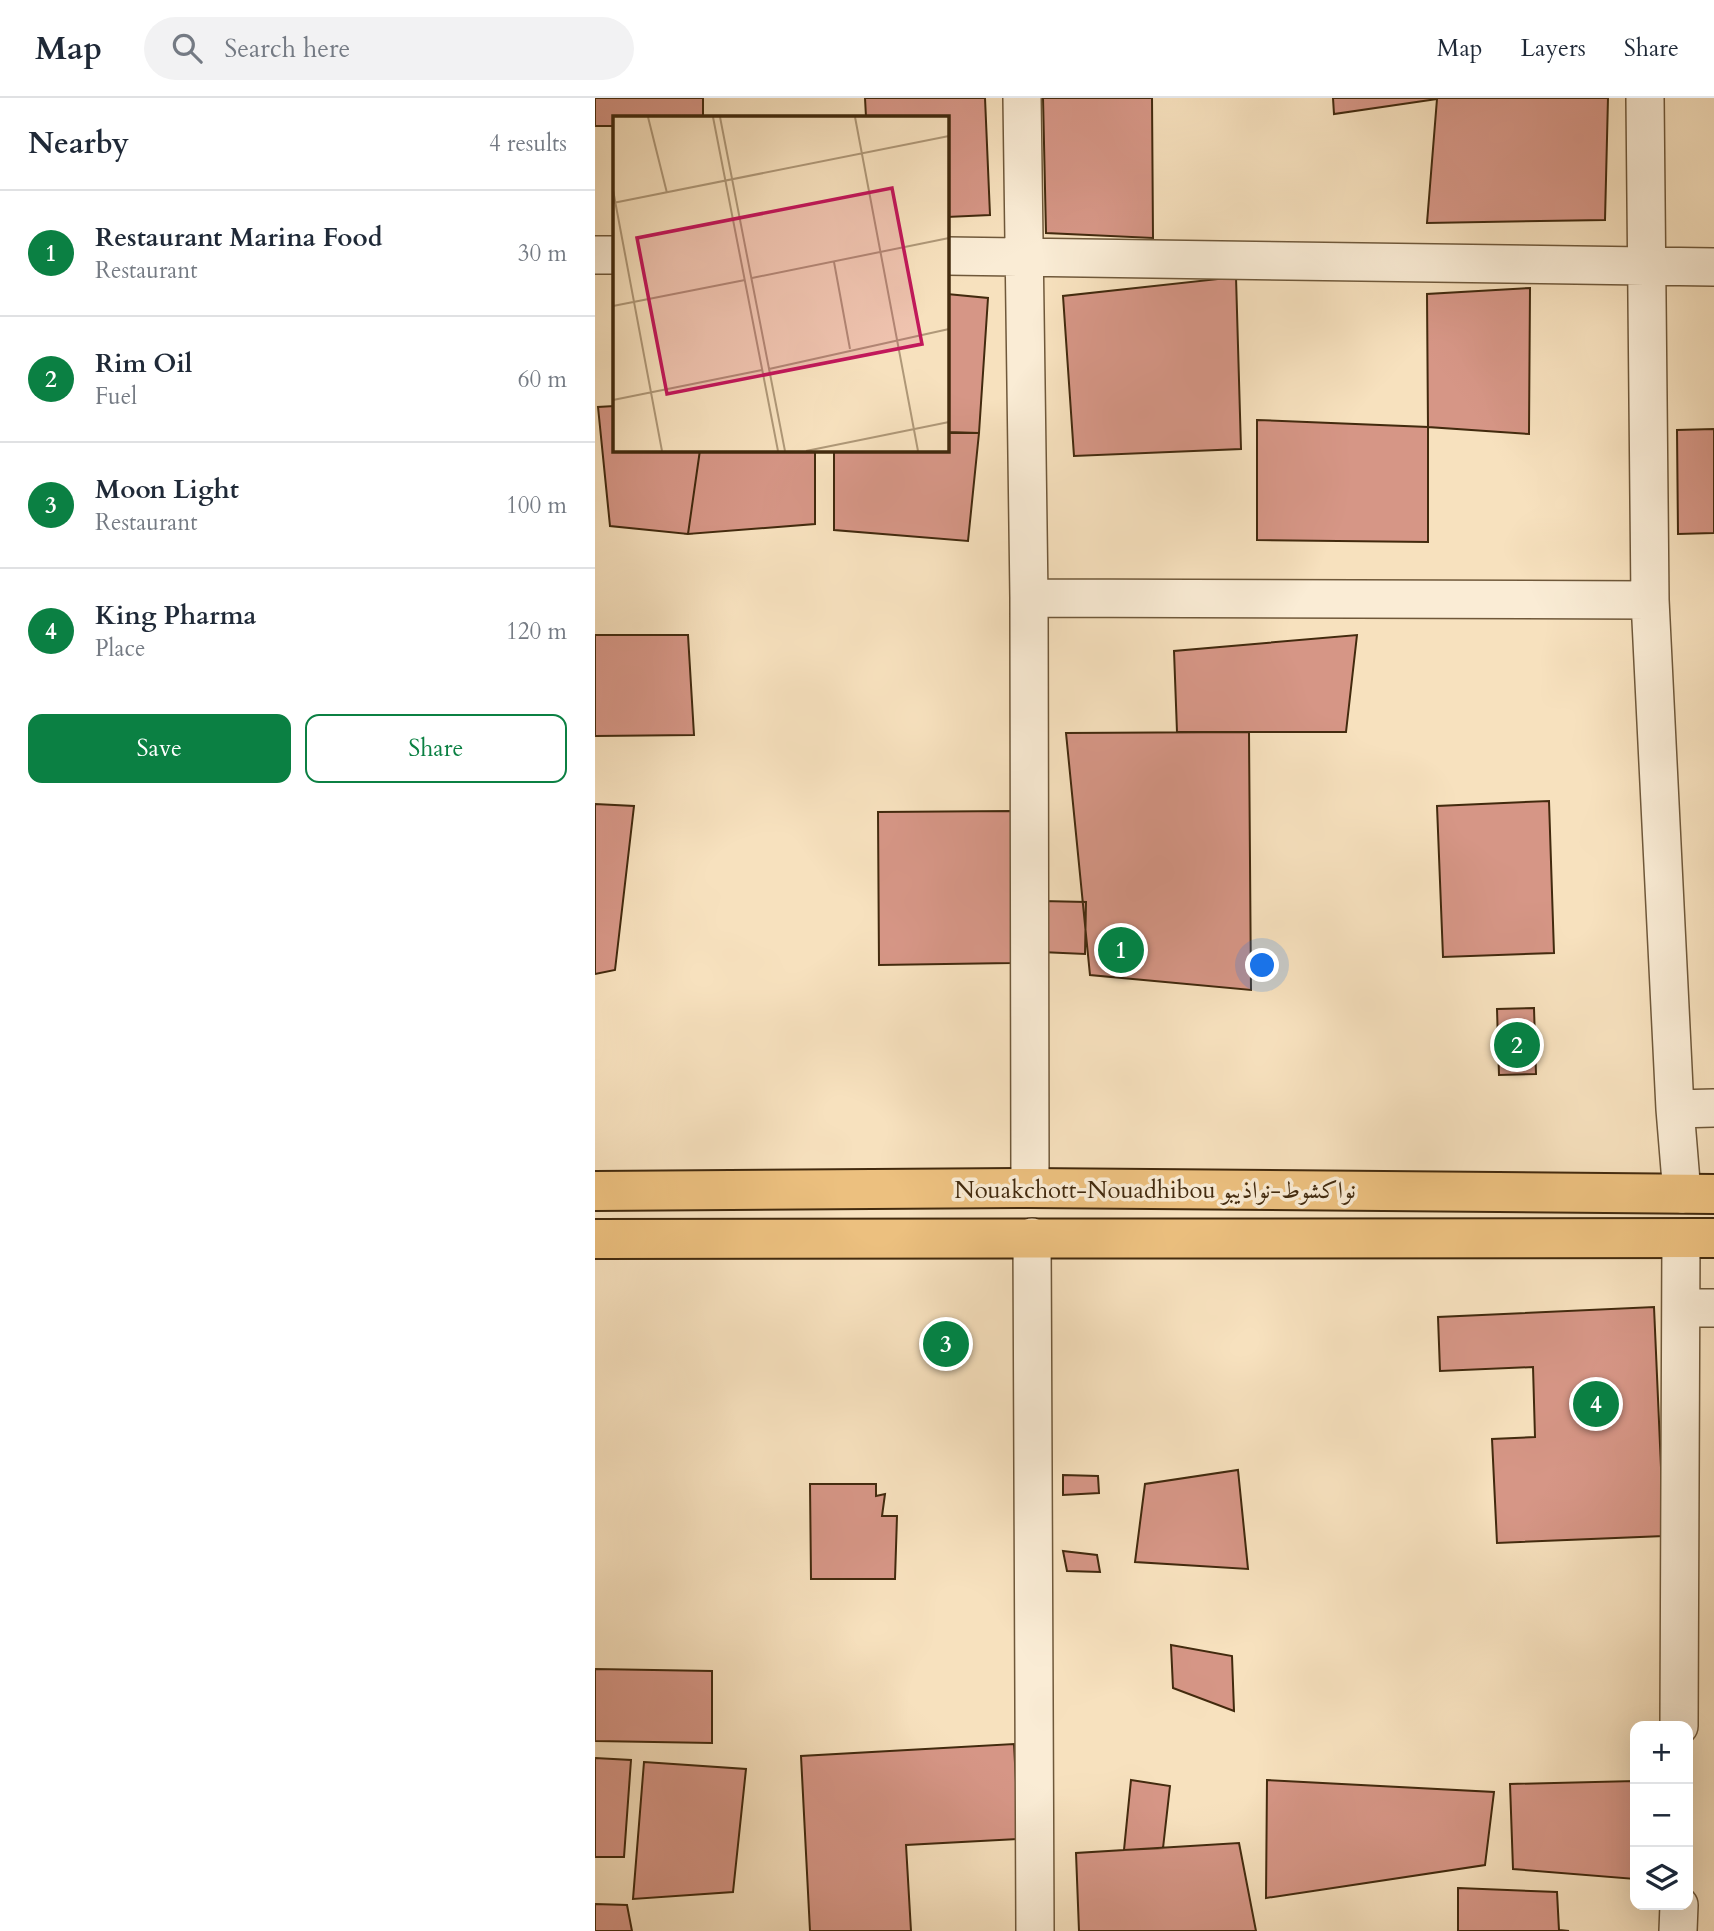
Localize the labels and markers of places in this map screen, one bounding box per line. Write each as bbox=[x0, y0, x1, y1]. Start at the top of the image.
pin: 1 bbox=[1098, 924, 1144, 976]
pin: 2 bbox=[1494, 1019, 1540, 1071]
pin: 3 bbox=[923, 1318, 969, 1370]
pin: 4 bbox=[1573, 1378, 1619, 1430]

